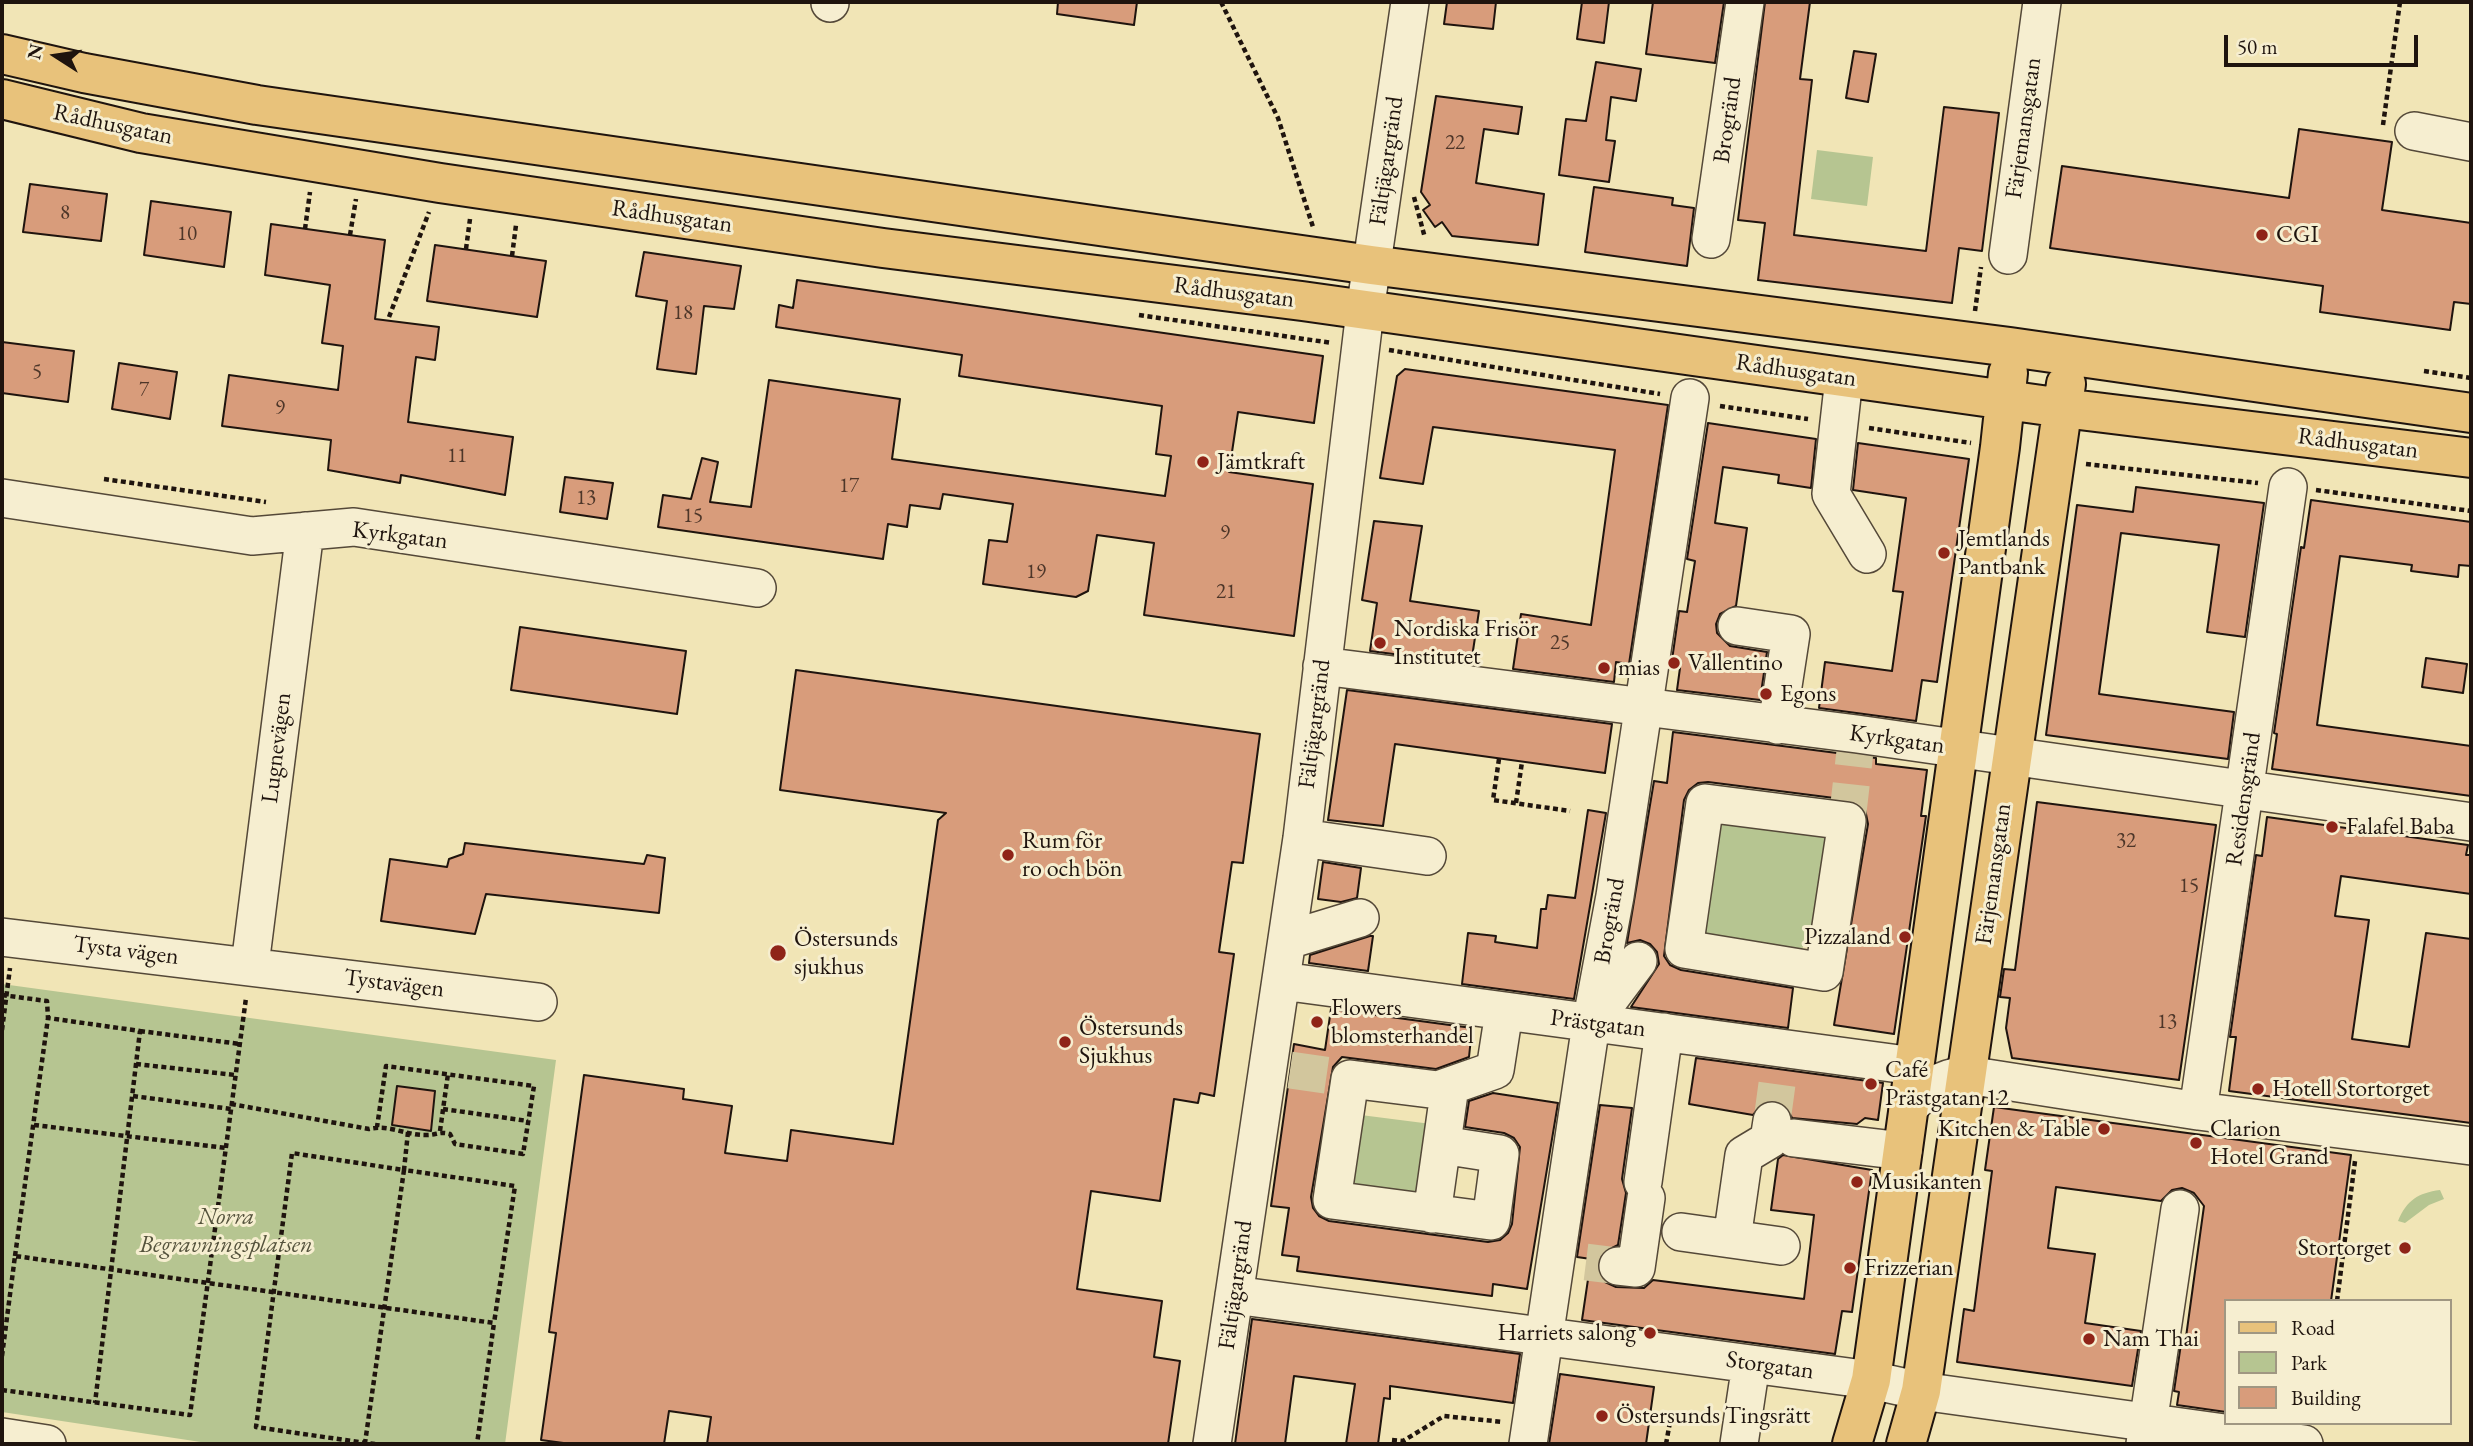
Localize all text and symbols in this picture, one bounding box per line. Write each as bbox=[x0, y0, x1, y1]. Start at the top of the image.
north arrow bbox=[21, 21, 91, 91]
scale bar bbox=[2228, 21, 2422, 65]
text: 50 m bbox=[2237, 33, 2278, 60]
text: N bbox=[21, 41, 49, 62]
street label: Färjemansgatan bbox=[2000, 55, 2048, 201]
street label: Brogränd bbox=[1708, 75, 1748, 165]
street label: Fältjägargränd bbox=[1364, 94, 1410, 228]
street label: Rådhusgatan bbox=[51, 98, 175, 152]
house number: 22 bbox=[1445, 130, 1465, 156]
street label: Rådhusgatan bbox=[610, 194, 734, 240]
house number: 8 bbox=[60, 200, 70, 226]
house number: 10 bbox=[177, 221, 197, 247]
place label: CGI bbox=[2276, 221, 2319, 249]
marker: CGI bbox=[2254, 227, 2270, 243]
street label: Rådhusgatan bbox=[1172, 271, 1296, 315]
house number: 18 bbox=[673, 300, 693, 326]
street label: Rådhusgatan bbox=[1734, 348, 1858, 394]
house number: 5 bbox=[32, 359, 42, 385]
house number: 7 bbox=[139, 377, 149, 403]
house number: 9 bbox=[275, 395, 285, 421]
street label: Rådhusgatan bbox=[2296, 422, 2420, 466]
house number: 11 bbox=[447, 443, 467, 469]
place label: Jämtkraft bbox=[1217, 448, 1305, 476]
marker: Jämtkraft bbox=[1195, 454, 1211, 470]
house number: 17 bbox=[839, 473, 859, 499]
house number: 13 bbox=[576, 485, 596, 511]
house number: 15 bbox=[683, 503, 703, 529]
street label: Kyrkgatan bbox=[351, 516, 449, 556]
house number: 9 bbox=[1220, 520, 1230, 546]
place label: Jemtlands Pantbank bbox=[1958, 525, 2050, 581]
marker: Jemtlands Pantbank bbox=[1936, 545, 1952, 561]
house number: 19 bbox=[1026, 559, 1046, 585]
house number: 21 bbox=[1216, 579, 1236, 605]
place label: Nordiska Frisör Institutet bbox=[1394, 615, 1538, 671]
house number: 25 bbox=[1550, 630, 1570, 656]
marker: Nordiska Frisör Institutet bbox=[1372, 635, 1388, 651]
place label: Vallentino bbox=[1688, 649, 1783, 677]
place label: mias bbox=[1618, 654, 1660, 682]
marker: Vallentino bbox=[1666, 655, 1682, 671]
street label: Fältjägargränd bbox=[1293, 658, 1337, 790]
marker: mias bbox=[1596, 660, 1612, 676]
place label: Egons bbox=[1780, 680, 1836, 708]
marker: Egons bbox=[1758, 686, 1774, 702]
street label: Lugnevägen bbox=[256, 691, 298, 805]
street label: Kyrkgatan bbox=[1847, 719, 1947, 761]
street label: Residensgränd bbox=[2220, 730, 2268, 868]
street label: Färjemansgatan bbox=[1970, 801, 2018, 947]
place label: Falafel Baba bbox=[2346, 813, 2455, 841]
marker: Falafel Baba bbox=[2324, 819, 2340, 835]
place label: Rum för ro och bön bbox=[1022, 827, 1122, 883]
house number: 32 bbox=[2116, 828, 2136, 854]
marker: Rum för ro och bön bbox=[1000, 847, 1016, 863]
house number: 15 bbox=[2179, 873, 2199, 899]
street label: Brogränd bbox=[1588, 876, 1632, 966]
place label: Pizzaland bbox=[1804, 923, 1891, 951]
place label: Östersunds sjukhus bbox=[794, 925, 898, 981]
marker: Pizzaland bbox=[1897, 929, 1913, 945]
street label: Tysta vägen bbox=[72, 930, 180, 972]
marker: Östersunds sjukhus bbox=[768, 943, 788, 963]
street label: Tystavägen bbox=[342, 964, 446, 1004]
place label: Flowers blomsterhandel bbox=[1331, 994, 1474, 1050]
street label: Prästgatan bbox=[1549, 1004, 1647, 1044]
house number: 13 bbox=[2157, 1009, 2177, 1035]
place label: Östersunds Sjukhus bbox=[1079, 1014, 1183, 1070]
marker: Flowers blomsterhandel bbox=[1309, 1014, 1325, 1030]
marker: Östersunds Sjukhus bbox=[1057, 1034, 1073, 1050]
place label: Café Prästgatan 12 bbox=[1885, 1056, 2009, 1112]
place label: Hotell Stortorget bbox=[2272, 1075, 2430, 1103]
marker: Café Prästgatan 12 bbox=[1863, 1076, 1879, 1092]
marker: Hotell Stortorget bbox=[2250, 1081, 2266, 1097]
place label: Kitchen & Table bbox=[1938, 1115, 2090, 1143]
place label: Clarion Hotel Grand bbox=[2210, 1115, 2329, 1171]
marker: Kitchen & Table bbox=[2096, 1121, 2112, 1137]
marker: Clarion Hotel Grand bbox=[2188, 1135, 2204, 1151]
place label: Musikanten bbox=[1871, 1168, 1982, 1196]
marker: Musikanten bbox=[1849, 1174, 1865, 1190]
park label: Norra Begravningsplatsen bbox=[139, 1203, 313, 1259]
street label: Fältjägargränd bbox=[1213, 1218, 1259, 1352]
place label: Stortorget bbox=[2298, 1234, 2391, 1262]
marker: Stortorget bbox=[2397, 1240, 2413, 1256]
place label: Frizzerian bbox=[1864, 1254, 1954, 1282]
marker: Frizzerian bbox=[1842, 1260, 1858, 1276]
legend bbox=[2224, 1299, 2452, 1425]
text: Road bbox=[2291, 1314, 2335, 1341]
place label: Harriets salong bbox=[1498, 1319, 1636, 1347]
marker: Harriets salong bbox=[1642, 1325, 1658, 1341]
place label: Nam Thai bbox=[2103, 1325, 2199, 1353]
marker: Nam Thai bbox=[2081, 1331, 2097, 1347]
street label: Storgatan bbox=[1724, 1346, 1816, 1386]
text: Park bbox=[2291, 1349, 2327, 1376]
text: Building bbox=[2291, 1384, 2361, 1411]
place label: Östersunds Tingsrätt bbox=[1616, 1402, 1810, 1430]
marker: Östersunds Tingsrätt bbox=[1594, 1408, 1610, 1424]

